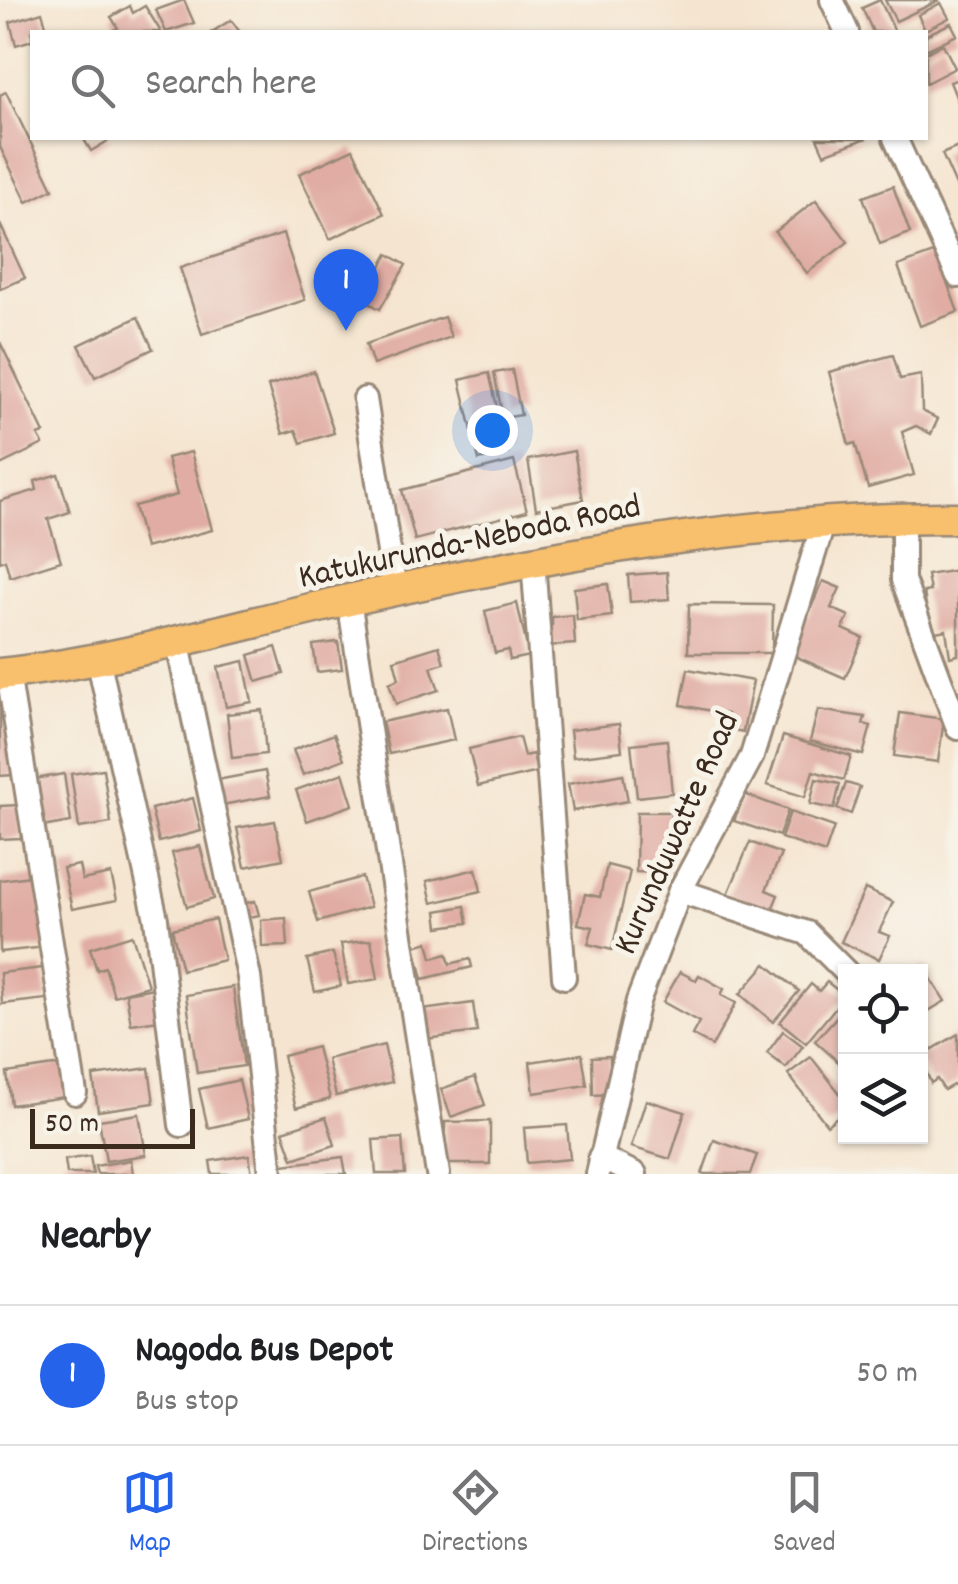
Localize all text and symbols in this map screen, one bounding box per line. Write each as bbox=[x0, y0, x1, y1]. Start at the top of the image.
search box bbox=[30, 30, 928, 140]
icon: search bbox=[65, 58, 120, 113]
text: Search here bbox=[145, 58, 317, 113]
pin: 1 bbox=[314, 248, 378, 331]
your location bbox=[467, 405, 518, 456]
street label: Katukurunda-Neboda Road bbox=[294, 483, 646, 605]
street label: Kurunduwatte Road bbox=[603, 705, 754, 963]
map controls bbox=[838, 964, 928, 1144]
button: locate bbox=[838, 964, 928, 1054]
button: layers bbox=[838, 1054, 928, 1144]
scale bar bbox=[30, 1104, 195, 1148]
text: 50 m bbox=[45, 1106, 99, 1146]
text: Nearby bbox=[40, 1209, 150, 1269]
text: Nagoda Bus Depot bbox=[135, 1325, 393, 1380]
text: 1 bbox=[69, 1352, 76, 1398]
text: 50 m bbox=[856, 1352, 918, 1398]
text: Bus stop bbox=[135, 1380, 239, 1426]
tab: Map bbox=[122, 1465, 177, 1565]
tab: Directions bbox=[422, 1465, 528, 1565]
tab: Saved bbox=[773, 1465, 836, 1565]

